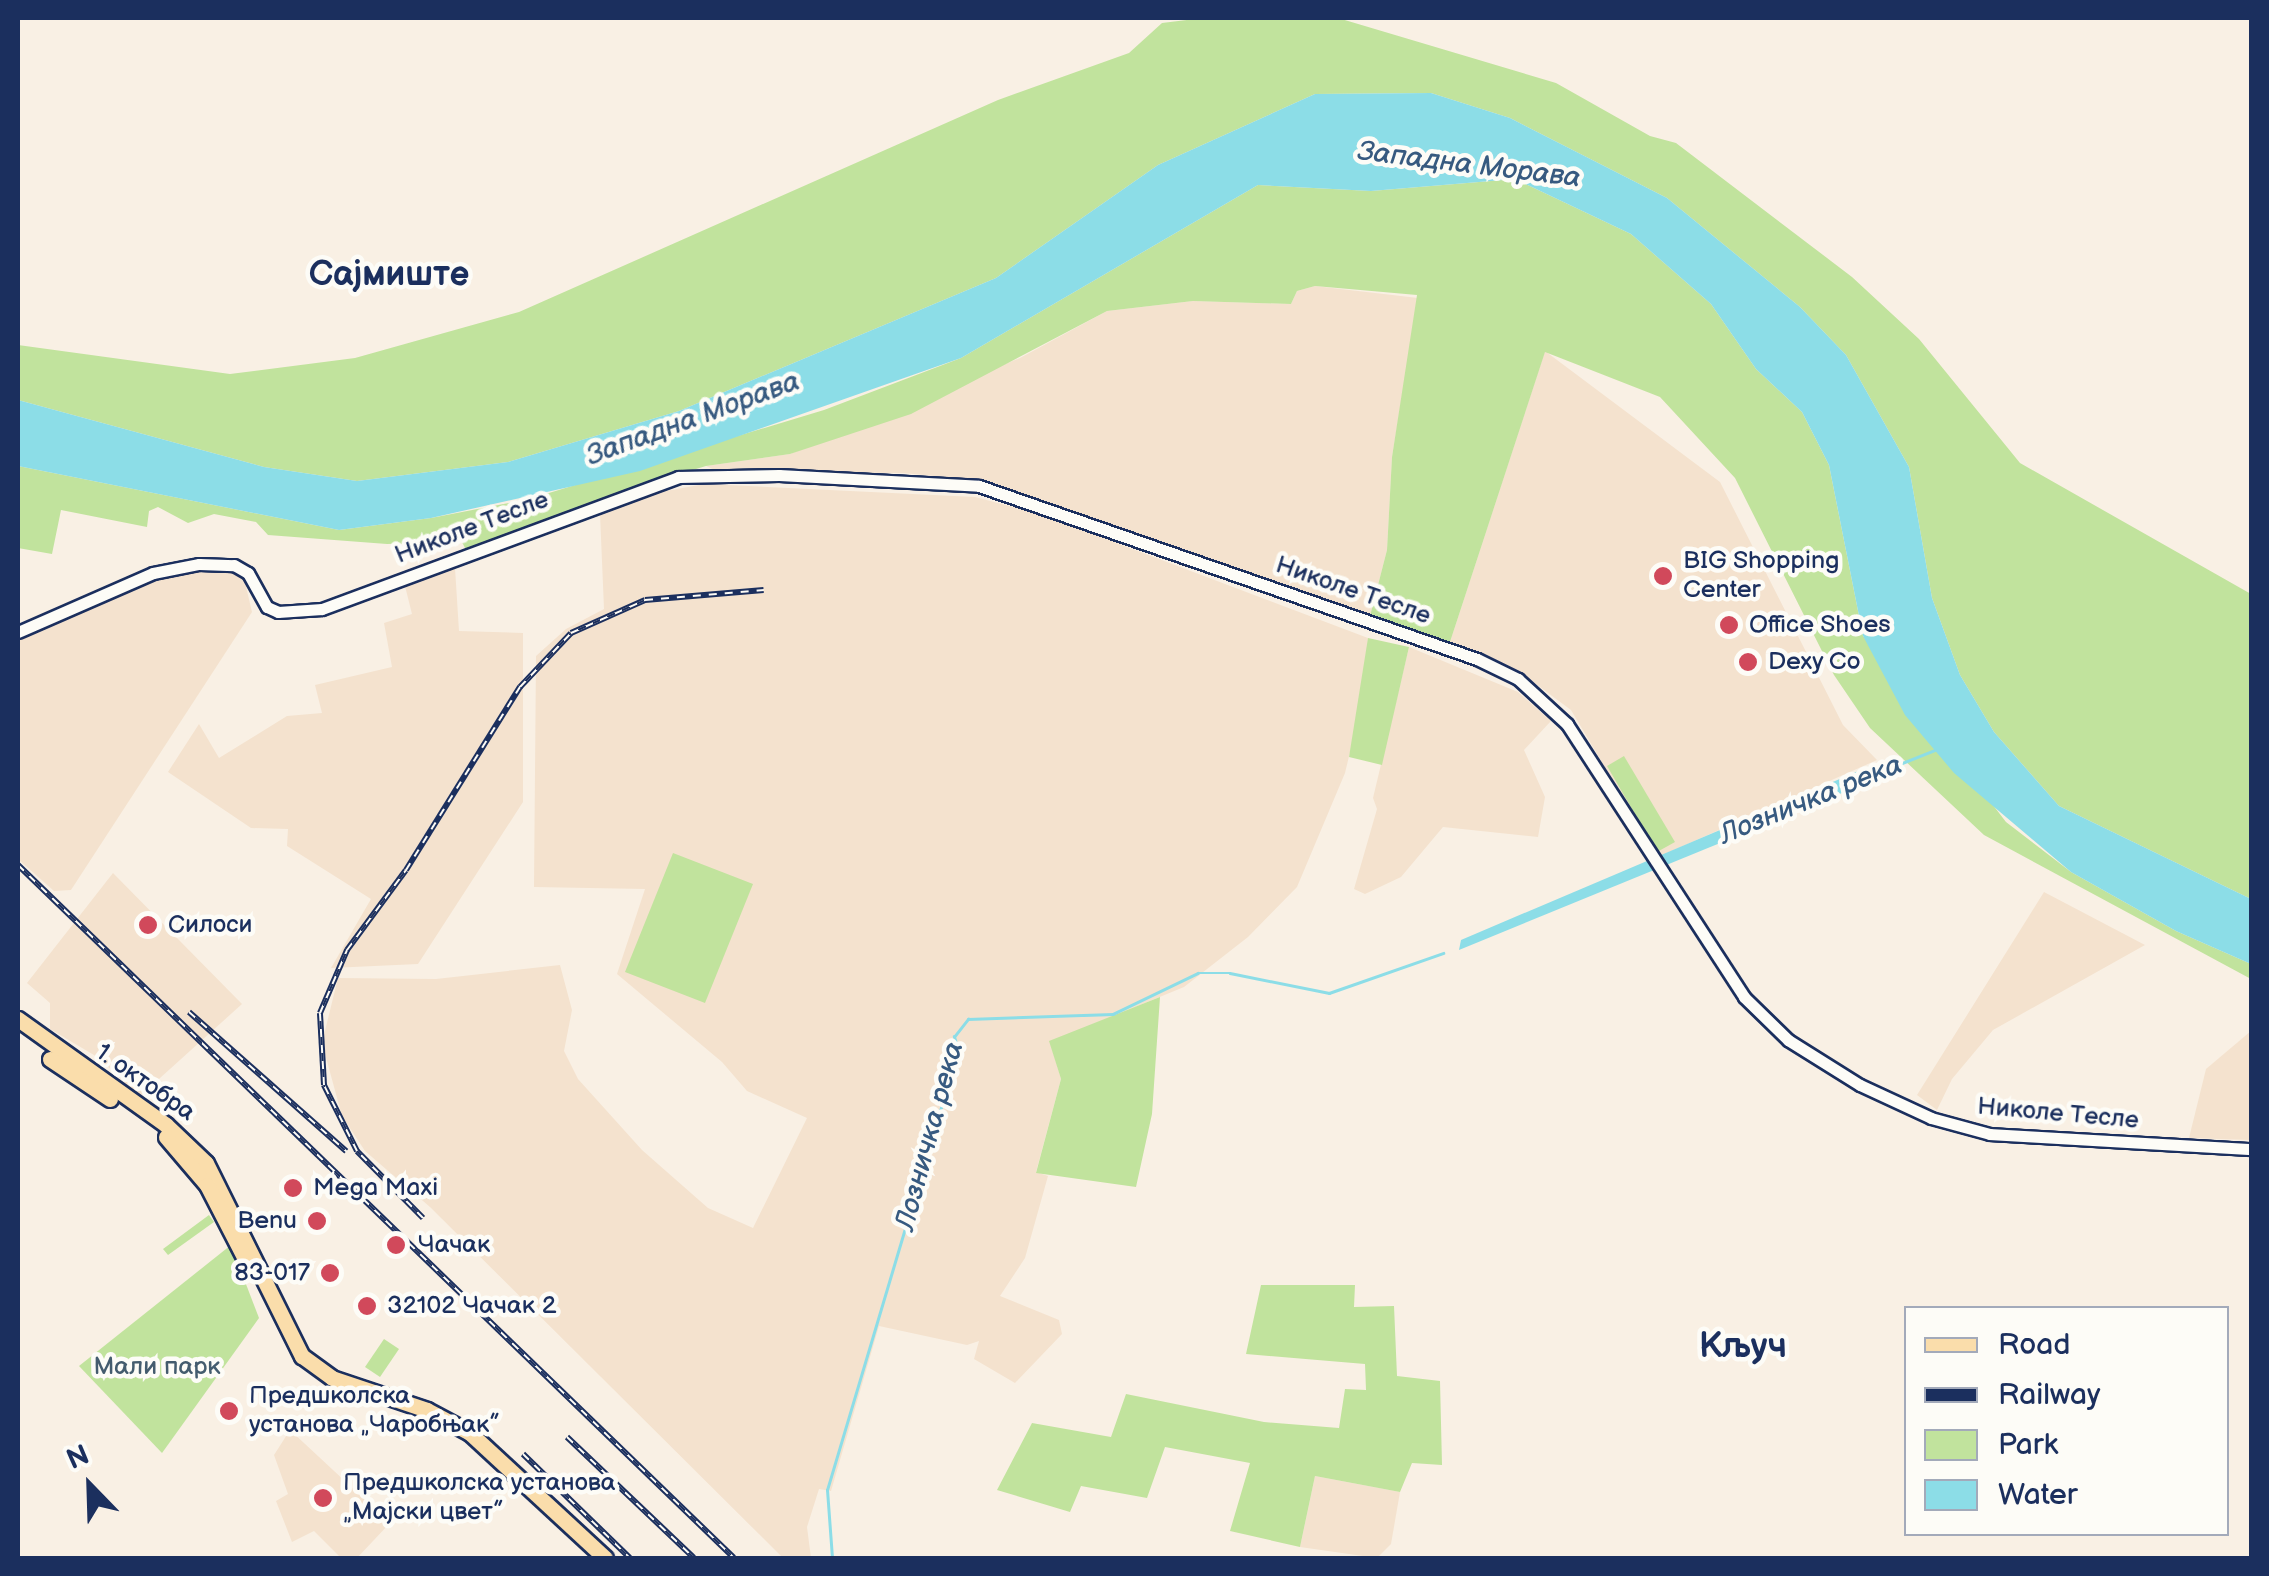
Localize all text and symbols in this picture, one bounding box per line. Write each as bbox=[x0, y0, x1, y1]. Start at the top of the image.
water label: Западна Морава bbox=[1356, 135, 1582, 195]
district label: Сајмиште bbox=[309, 254, 469, 296]
water label: Западна Морава bbox=[582, 365, 804, 473]
street label: Николе Тесле bbox=[391, 485, 553, 571]
place label: BIG Shopping Center bbox=[1683, 547, 1840, 606]
street label: Николе Тесле bbox=[1272, 550, 1434, 632]
marker: BIG Shopping Center bbox=[1652, 565, 1674, 587]
place label: Office Shoes bbox=[1749, 610, 1891, 640]
marker: Office Shoes bbox=[1718, 614, 1740, 636]
place label: Dexy Co bbox=[1768, 647, 1862, 677]
marker: Dexy Co bbox=[1737, 651, 1759, 673]
water label: Лозничка река bbox=[1715, 748, 1907, 852]
place label: Силоси bbox=[168, 910, 252, 940]
marker: Силоси bbox=[137, 914, 159, 936]
street label: 1. октобра bbox=[90, 1038, 200, 1128]
water label: Лозничка река bbox=[889, 1038, 971, 1234]
street label: Николе Тесле bbox=[1976, 1092, 2140, 1136]
place label: Mega Maxi bbox=[313, 1173, 438, 1203]
marker: Mega Maxi bbox=[282, 1177, 304, 1199]
place label: Benu bbox=[237, 1206, 297, 1236]
marker: Benu bbox=[306, 1210, 328, 1232]
place label: Чачак bbox=[418, 1230, 490, 1260]
marker: Чачак bbox=[383, 1232, 409, 1258]
place label: 83-017 bbox=[234, 1258, 310, 1288]
marker: 83-017 bbox=[319, 1262, 341, 1284]
place label: 32102 Чачак 2 bbox=[387, 1291, 557, 1321]
marker: 32102 Чачак 2 bbox=[356, 1295, 378, 1317]
legend bbox=[1904, 1306, 2229, 1536]
district label: Кључ bbox=[1699, 1326, 1787, 1368]
text: Road bbox=[1998, 1327, 2071, 1363]
park label: Мали парк bbox=[93, 1352, 221, 1382]
text: Railway bbox=[1998, 1377, 2100, 1413]
place label: Предшколска установа „Чаробњак” bbox=[249, 1382, 500, 1441]
marker: Предшколска установа „Чаробњак” bbox=[218, 1400, 240, 1422]
text: Park bbox=[1998, 1427, 2058, 1463]
north arrow bbox=[40, 1436, 140, 1536]
text: N bbox=[62, 1439, 94, 1477]
place label: Предшколска установа „Мајски цвет” bbox=[343, 1469, 616, 1528]
text: Water bbox=[1998, 1477, 2078, 1513]
marker: Предшколска установа „Мајски цвет” bbox=[312, 1487, 334, 1509]

